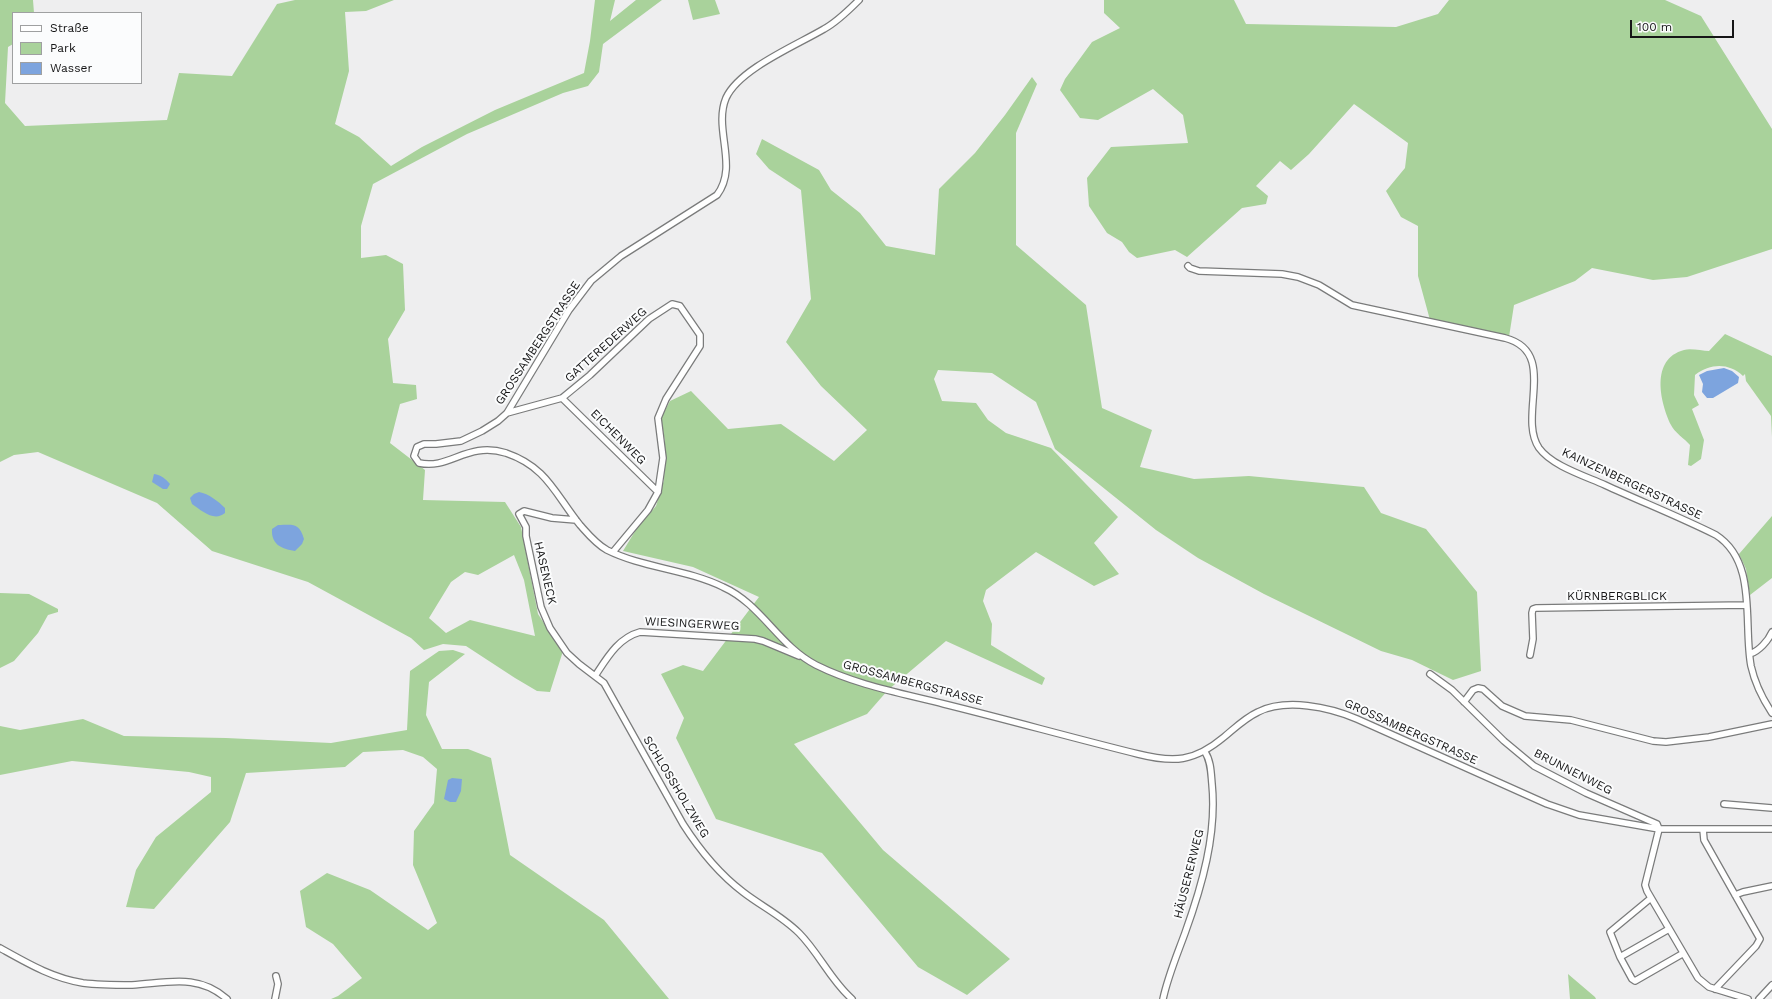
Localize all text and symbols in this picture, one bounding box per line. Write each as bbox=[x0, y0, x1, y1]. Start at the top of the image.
legend bbox=[12, 12, 142, 84]
scale bar bbox=[1632, 12, 1736, 38]
text: 100 m bbox=[1637, 20, 1672, 34]
text: Straße bbox=[50, 21, 89, 35]
text: Park bbox=[50, 41, 76, 55]
text: Wasser bbox=[50, 61, 92, 75]
street label: GROSSAMBERGSTRASSE bbox=[493, 278, 583, 408]
street label: GATTEREDERWEG bbox=[562, 304, 650, 386]
street label: EICHENWEG bbox=[587, 406, 649, 468]
street label: KAINZENBERGERSTRASSE bbox=[1559, 445, 1705, 523]
street label: HASENECK bbox=[531, 540, 559, 606]
street label: KÜRNBERGBLICK bbox=[1567, 589, 1667, 603]
street label: WIESINGERWEG bbox=[644, 614, 740, 634]
street label: GROSSAMBERGSTRASSE bbox=[841, 657, 985, 709]
street label: GROSSAMBERGSTRASSE bbox=[1342, 696, 1480, 768]
street label: SCHLOSSHOLZWEG bbox=[640, 733, 712, 841]
street label: BRUNNENWEG bbox=[1531, 746, 1615, 798]
street label: HÄUSERERWEG bbox=[1171, 828, 1207, 920]

